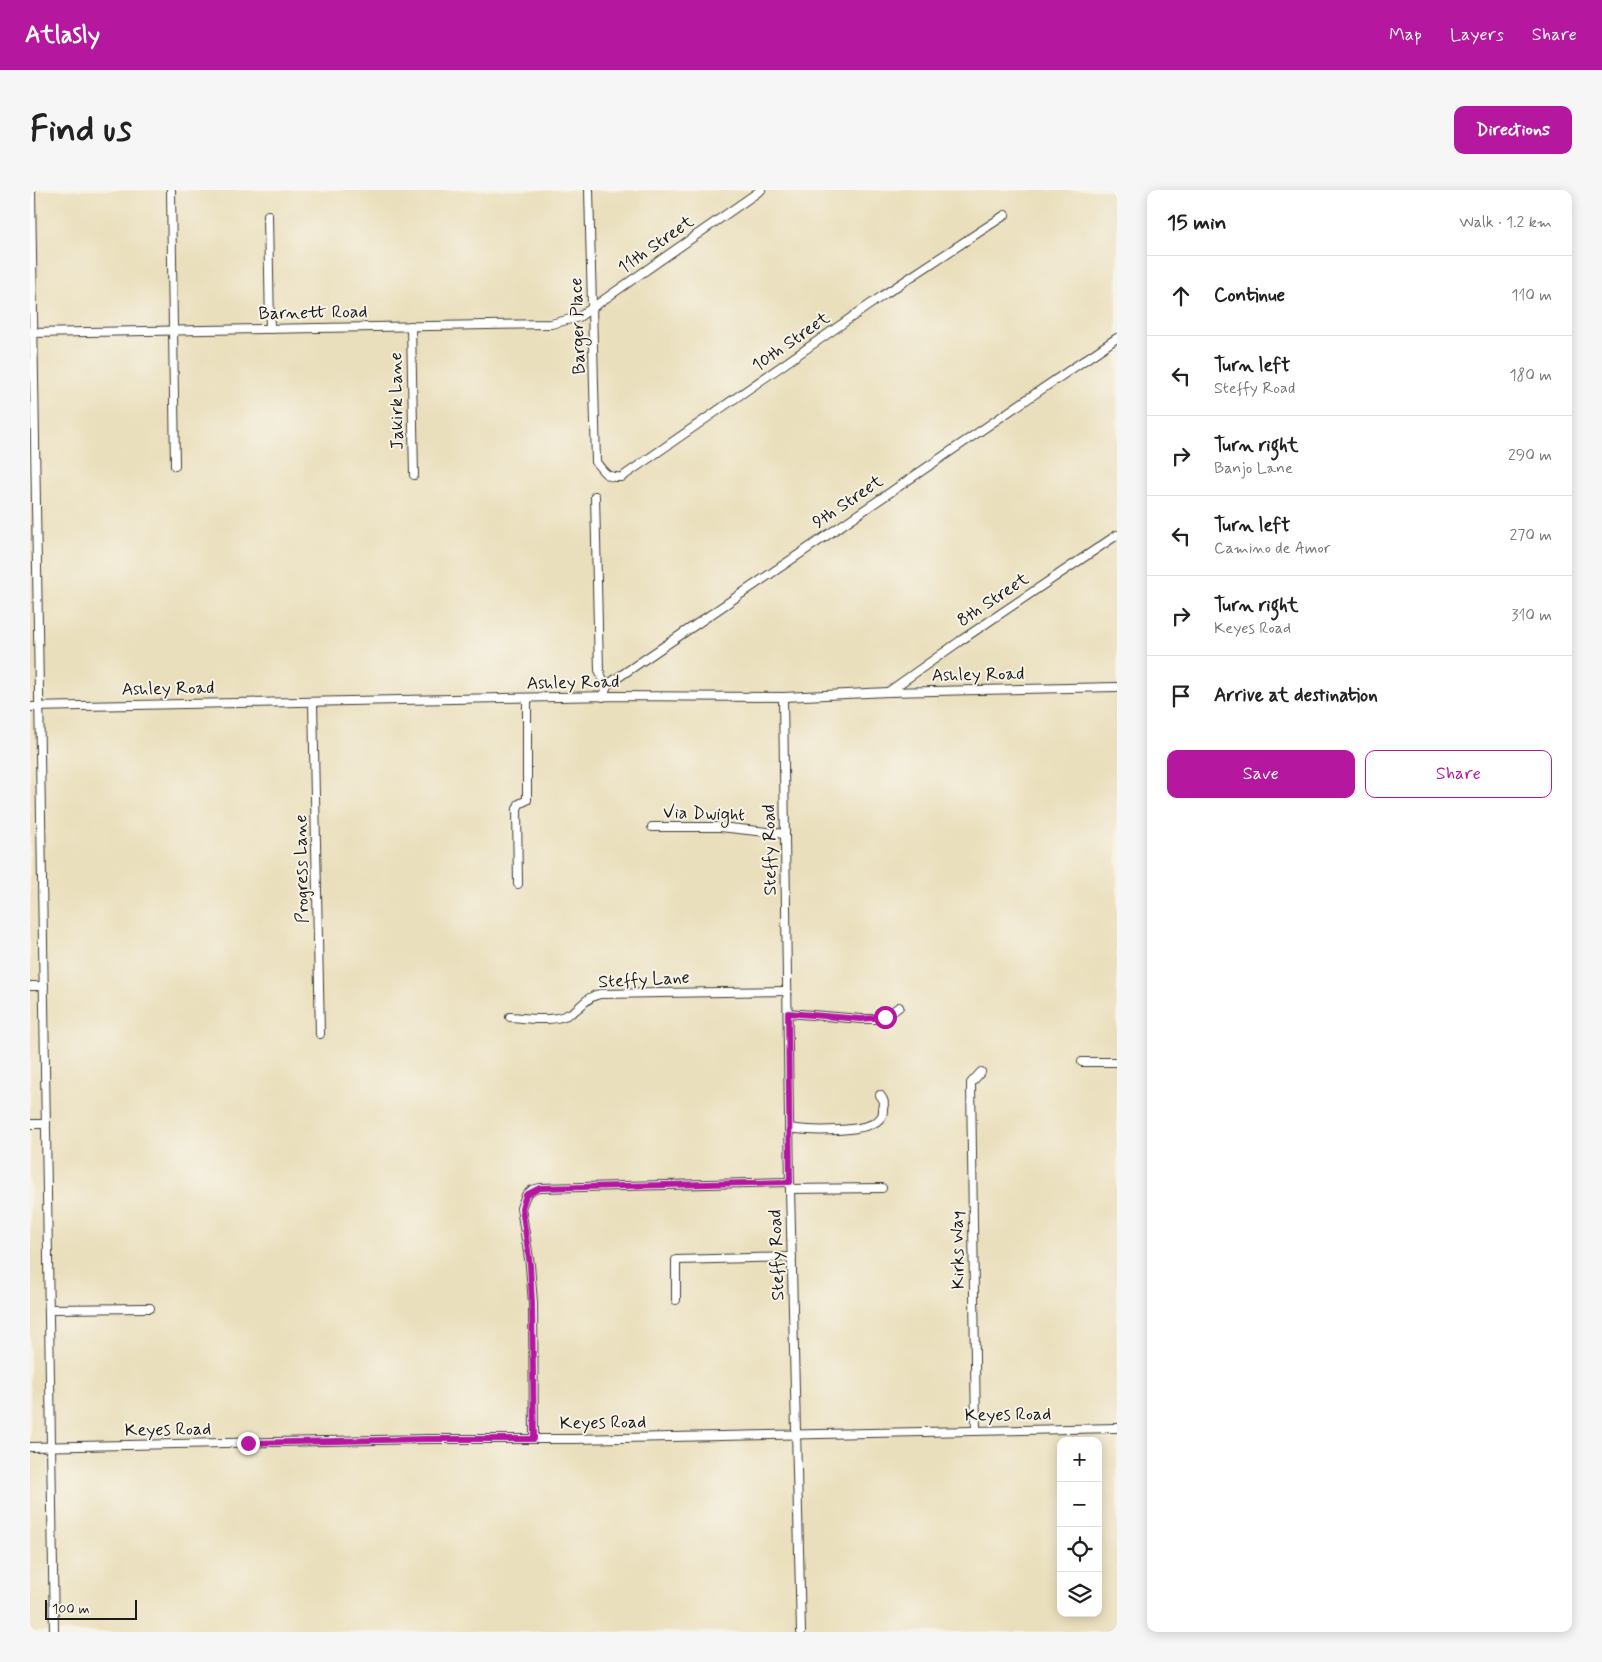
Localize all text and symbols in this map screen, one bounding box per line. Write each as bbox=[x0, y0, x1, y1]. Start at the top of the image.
text: Atlasly bbox=[25, 20, 100, 51]
text: Map bbox=[1389, 23, 1422, 47]
text: Layers bbox=[1450, 23, 1504, 47]
text: Share bbox=[1532, 23, 1577, 47]
button: Directions bbox=[1454, 106, 1572, 154]
text: Find us bbox=[30, 107, 132, 153]
text: 15 min bbox=[1167, 209, 1227, 237]
street label: 11th Street bbox=[613, 210, 699, 280]
text: Walk · 1.2 km bbox=[1459, 212, 1552, 233]
street label: Barger Place bbox=[564, 277, 593, 375]
icon: ahead bbox=[1167, 282, 1195, 310]
text: Continue bbox=[1214, 283, 1285, 308]
text: 110 m bbox=[1511, 285, 1552, 306]
street label: Barnett Road bbox=[258, 300, 368, 326]
street label: 10th Street bbox=[747, 306, 835, 378]
street label: Jakirk Lane bbox=[384, 352, 410, 450]
text: Turn left bbox=[1214, 353, 1290, 378]
icon: left bbox=[1167, 362, 1195, 390]
text: 180 m bbox=[1509, 365, 1552, 386]
text: Steffy Road bbox=[1214, 378, 1295, 399]
text: Turn right bbox=[1214, 433, 1298, 458]
icon: right bbox=[1167, 442, 1195, 470]
text: 290 m bbox=[1508, 445, 1552, 466]
text: Banjo Lane bbox=[1214, 458, 1293, 479]
street label: 9th Street bbox=[808, 469, 888, 534]
text: Turn left bbox=[1214, 513, 1290, 538]
icon: left bbox=[1167, 522, 1195, 550]
text: 270 m bbox=[1509, 525, 1552, 546]
text: Camino de Amor bbox=[1214, 538, 1330, 559]
street label: 8th Street bbox=[952, 567, 1034, 633]
text: Turn right bbox=[1214, 593, 1298, 618]
icon: right bbox=[1167, 602, 1195, 630]
text: 310 m bbox=[1511, 605, 1552, 626]
text: Keyes Road bbox=[1214, 618, 1291, 639]
street label: Ashley Road bbox=[931, 662, 1025, 688]
street label: Ashley Road bbox=[526, 670, 620, 696]
street label: Ashley Road bbox=[121, 676, 215, 702]
icon: arrive bbox=[1167, 682, 1195, 710]
text: Arrive at destination bbox=[1214, 683, 1378, 708]
button: Save bbox=[1167, 750, 1355, 798]
button: Share bbox=[1365, 750, 1552, 798]
street label: Via Dwight bbox=[663, 801, 746, 828]
street label: Steffy Road bbox=[757, 804, 783, 896]
street label: Progress Lane bbox=[289, 814, 315, 924]
street label: Steffy Lane bbox=[598, 966, 690, 994]
route start bbox=[874, 1006, 897, 1029]
street label: Steffy Road bbox=[763, 1209, 791, 1301]
street label: Kirks Way bbox=[945, 1211, 971, 1289]
street label: Keyes Road bbox=[965, 1402, 1051, 1428]
street label: Keyes Road bbox=[560, 1410, 646, 1436]
street label: Keyes Road bbox=[125, 1417, 211, 1443]
route end bbox=[237, 1432, 260, 1455]
map controls bbox=[1057, 1437, 1102, 1617]
button: + bbox=[1057, 1437, 1102, 1482]
button: − bbox=[1057, 1482, 1102, 1527]
button: locate bbox=[1057, 1527, 1102, 1572]
button: layers bbox=[1057, 1572, 1102, 1617]
scale bar bbox=[45, 1597, 138, 1620]
text: 100 m bbox=[52, 1600, 90, 1618]

